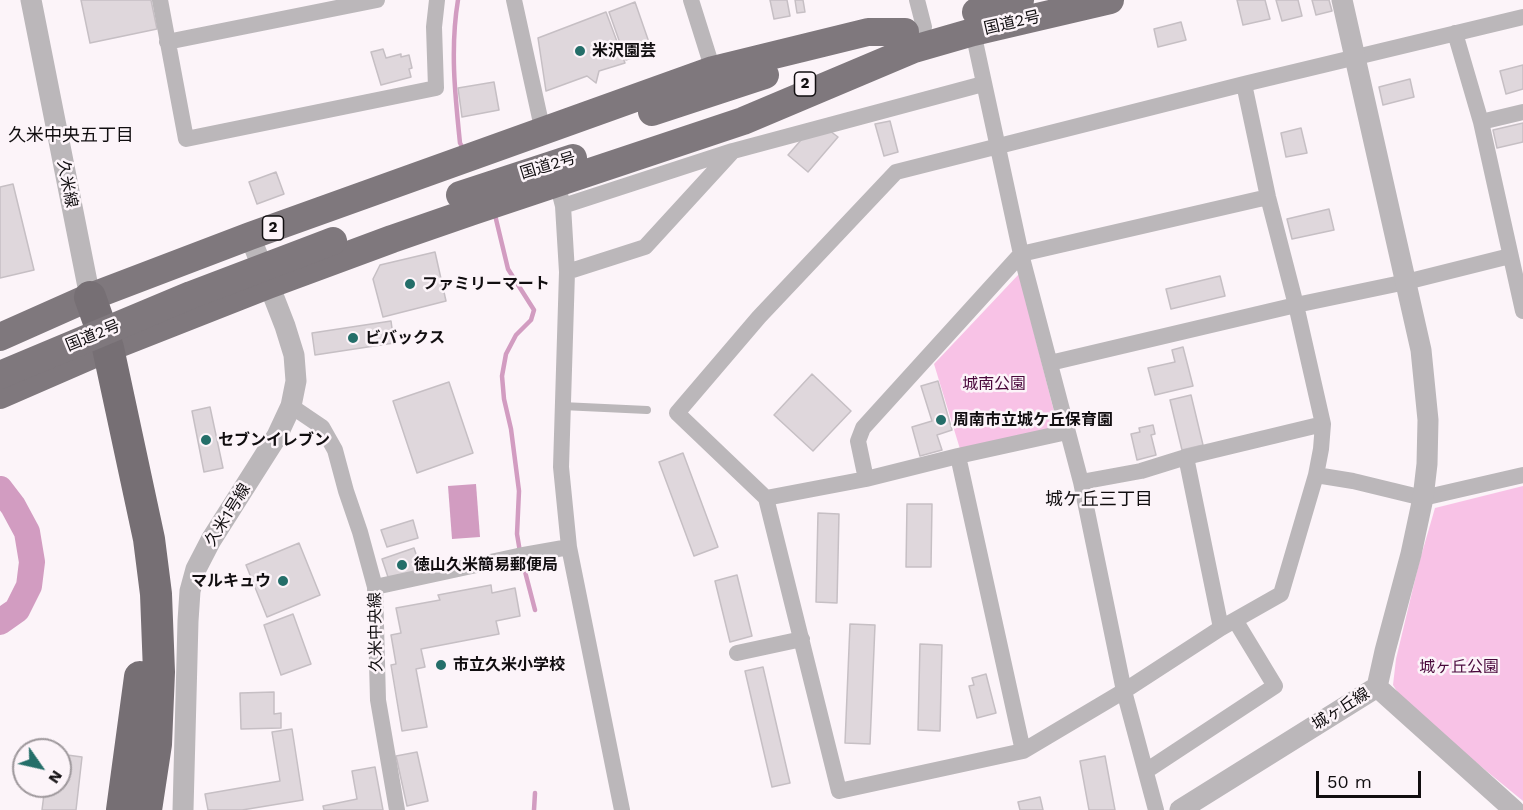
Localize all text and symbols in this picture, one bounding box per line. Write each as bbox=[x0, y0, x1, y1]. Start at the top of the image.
street label: 国道2号 bbox=[982, 7, 1042, 39]
place label: 米沢園芸 bbox=[592, 41, 656, 61]
marker: 米沢園芸 bbox=[573, 44, 587, 58]
road number: 2 bbox=[794, 72, 816, 96]
district label: 久米中央五丁目 bbox=[8, 125, 134, 147]
street label: 国道2号 bbox=[518, 148, 578, 184]
street label: 久米線 bbox=[53, 159, 81, 209]
road number: 2 bbox=[262, 216, 284, 240]
place label: ファミリーマート bbox=[422, 274, 550, 294]
marker: ファミリーマート bbox=[403, 277, 417, 291]
street label: 国道2号 bbox=[63, 316, 123, 356]
place label: ビバックス bbox=[365, 328, 445, 348]
marker: ビバックス bbox=[346, 331, 360, 345]
park label: 城南公園 bbox=[962, 374, 1026, 394]
place label: 周南市立城ケ丘保育園 bbox=[953, 410, 1113, 430]
marker: 周南市立城ケ丘保育園 bbox=[934, 413, 948, 427]
place label: セブンイレブン bbox=[218, 430, 330, 450]
marker: セブンイレブン bbox=[199, 433, 213, 447]
street label: 久米1号線 bbox=[201, 480, 255, 550]
district label: 城ケ丘三丁目 bbox=[1045, 489, 1153, 511]
place label: 徳山久米簡易郵便局 bbox=[414, 555, 558, 575]
marker: 徳山久米簡易郵便局 bbox=[395, 558, 409, 572]
place label: マルキュウ bbox=[191, 571, 271, 591]
marker: マルキュウ bbox=[276, 574, 290, 588]
street label: 久米中央線 bbox=[366, 592, 386, 672]
place label: 市立久米小学校 bbox=[453, 655, 565, 675]
park label: 城ヶ丘公園 bbox=[1419, 657, 1499, 677]
marker: 市立久米小学校 bbox=[434, 658, 448, 672]
street label: 城ヶ丘線 bbox=[1309, 684, 1373, 734]
north arrow bbox=[12, 738, 72, 798]
scale bar bbox=[1319, 759, 1424, 797]
text: N bbox=[44, 767, 67, 787]
text: 50 m bbox=[1327, 771, 1372, 792]

